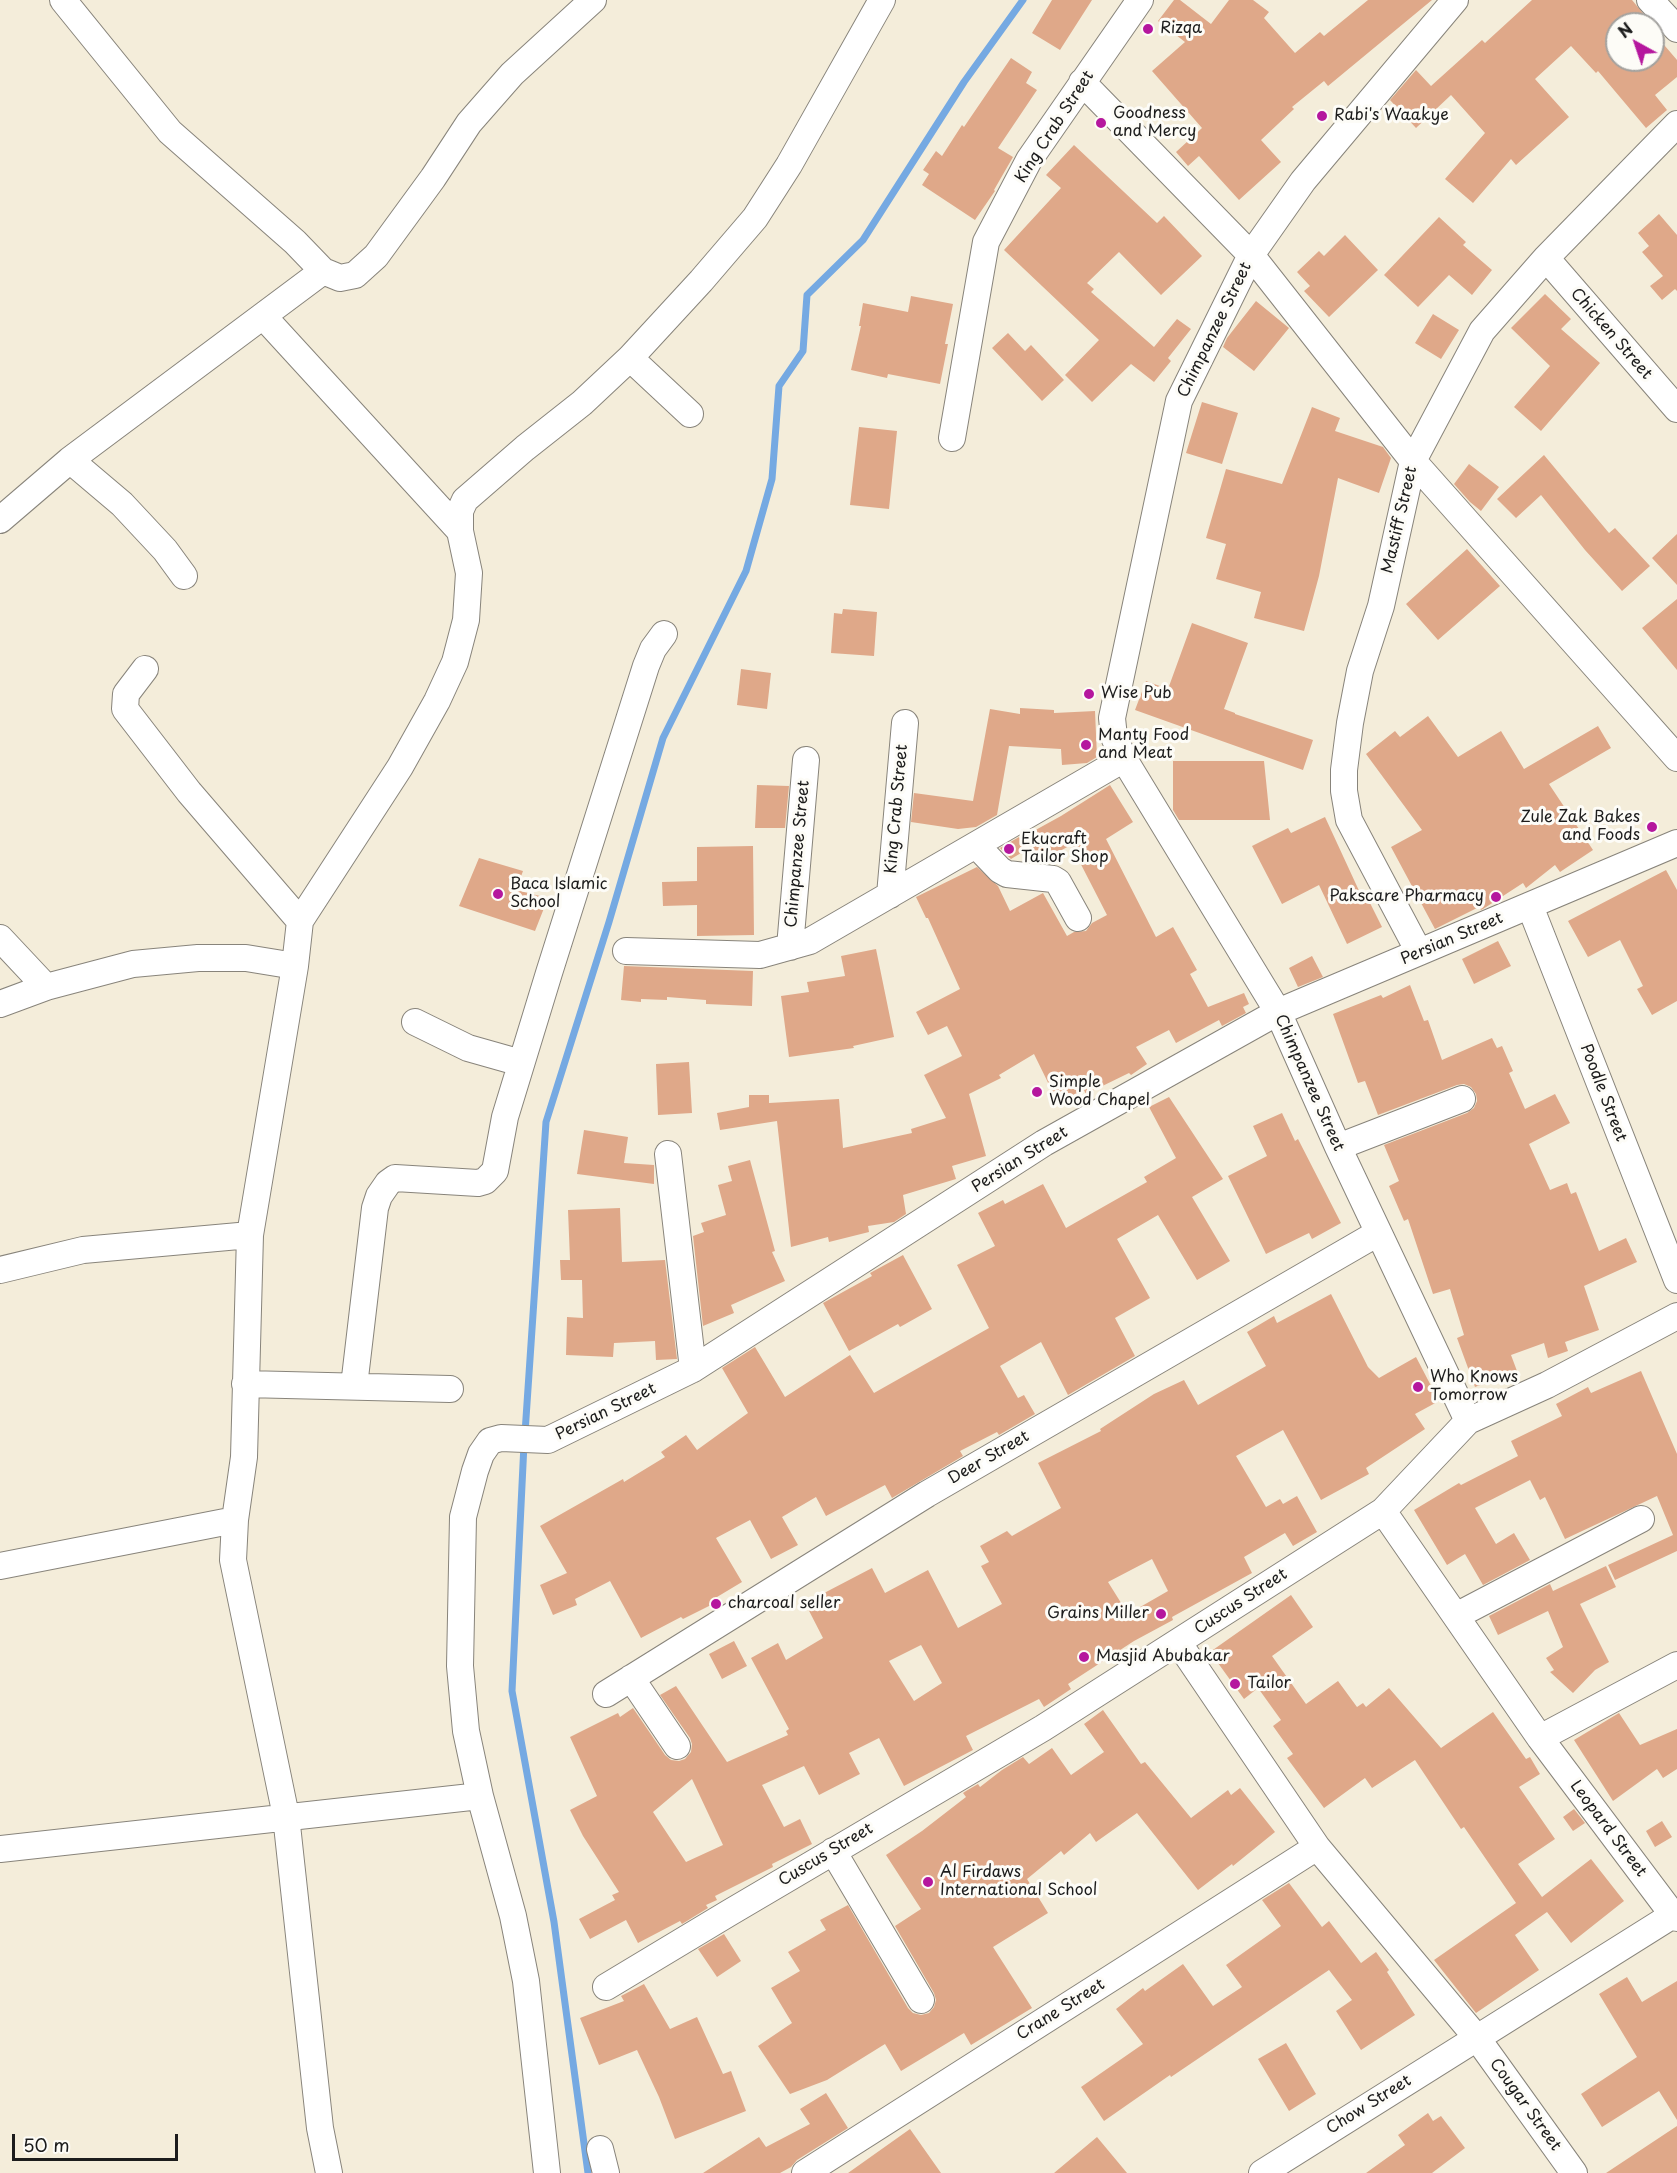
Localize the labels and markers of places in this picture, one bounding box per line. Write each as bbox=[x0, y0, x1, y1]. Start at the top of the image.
place label: Rizqa bbox=[1160, 19, 1202, 39]
marker: Rizqa bbox=[1141, 22, 1155, 36]
place label: Goodness and Mercy bbox=[1113, 104, 1196, 142]
place label: Rabi's Waakye bbox=[1334, 106, 1449, 126]
marker: Rabi's Waakye bbox=[1315, 109, 1329, 123]
marker: Goodness and Mercy bbox=[1094, 116, 1108, 130]
place label: Wise Pub bbox=[1101, 684, 1172, 704]
marker: Wise Pub bbox=[1082, 687, 1096, 701]
place label: Manty Food and Meat bbox=[1098, 726, 1189, 764]
marker: Manty Food and Meat bbox=[1079, 738, 1093, 752]
place label: Zule Zak Bakes and Foods bbox=[1521, 808, 1640, 846]
marker: Zule Zak Bakes and Foods bbox=[1645, 820, 1659, 834]
place label: Ekucraft Tailor Shop bbox=[1021, 830, 1109, 868]
marker: Ekucraft Tailor Shop bbox=[1002, 842, 1016, 856]
place label: Baca Islamic School bbox=[510, 875, 607, 913]
marker: Baca Islamic School bbox=[491, 887, 505, 901]
place label: Pakscare Pharmacy bbox=[1329, 887, 1484, 907]
marker: Pakscare Pharmacy bbox=[1489, 890, 1503, 904]
place label: Simple Wood Chapel bbox=[1049, 1073, 1150, 1111]
marker: Simple Wood Chapel bbox=[1030, 1085, 1044, 1099]
place label: Who Knows Tomorrow bbox=[1430, 1368, 1518, 1406]
marker: Who Knows Tomorrow bbox=[1411, 1380, 1425, 1394]
place label: charcoal seller bbox=[728, 1594, 840, 1614]
marker: charcoal seller bbox=[709, 1597, 723, 1611]
place label: Grains Miller bbox=[1047, 1604, 1149, 1624]
marker: Grains Miller bbox=[1154, 1607, 1168, 1621]
place label: Masjid Abubakar bbox=[1096, 1647, 1230, 1667]
marker: Masjid Abubakar bbox=[1077, 1650, 1091, 1664]
place label: Tailor bbox=[1247, 1674, 1291, 1694]
marker: Tailor bbox=[1228, 1677, 1242, 1691]
place label: Al Firdaws International School bbox=[940, 1863, 1097, 1901]
marker: Al Firdaws International School bbox=[921, 1875, 935, 1889]

